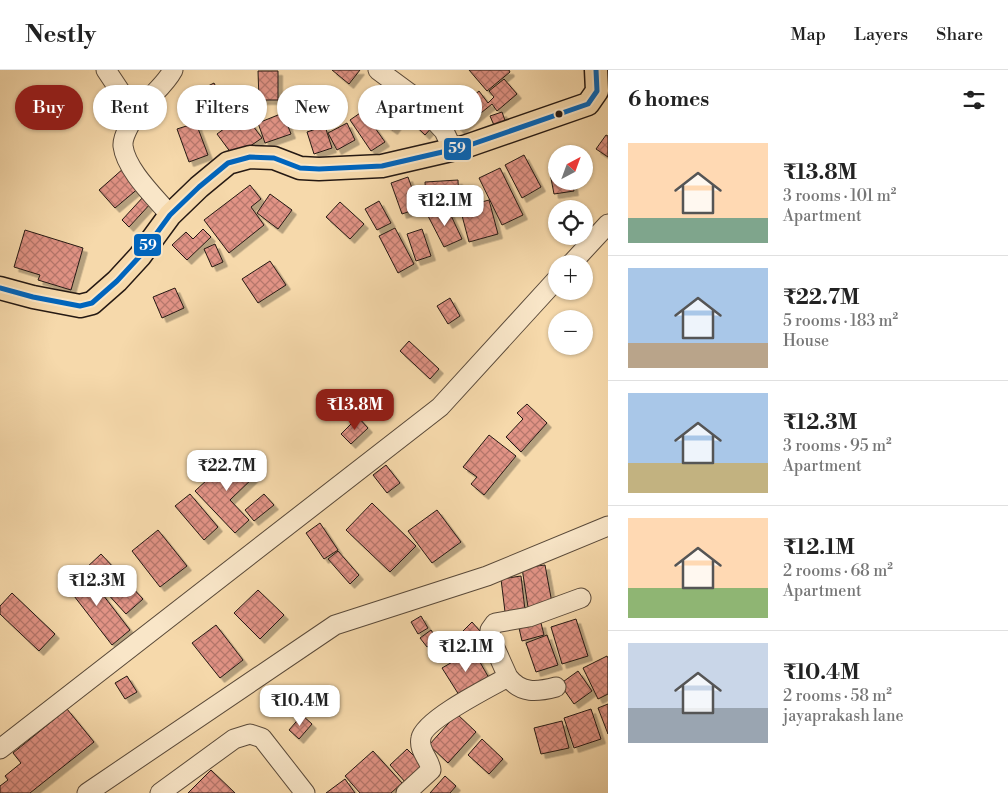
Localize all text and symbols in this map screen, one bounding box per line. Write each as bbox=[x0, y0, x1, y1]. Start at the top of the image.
text: Nestly bbox=[25, 20, 96, 50]
text: Map bbox=[791, 23, 826, 46]
text: Layers bbox=[854, 23, 908, 46]
text: Share bbox=[936, 23, 983, 46]
chip: Buy bbox=[15, 85, 83, 130]
chip: Rent bbox=[93, 85, 167, 130]
chip: Filters bbox=[177, 85, 267, 130]
chip: New bbox=[277, 85, 348, 130]
chip: Apartment bbox=[358, 85, 482, 130]
icon: filters bbox=[960, 86, 988, 114]
text: 6 homes bbox=[628, 87, 709, 113]
unlabelled marker bbox=[554, 109, 564, 119]
line badge: 59 bbox=[443, 137, 472, 161]
text: 59 bbox=[448, 140, 466, 158]
north arrow bbox=[548, 145, 592, 190]
map controls bbox=[548, 145, 593, 355]
text: ₹13.8M bbox=[783, 160, 857, 186]
icon: home bbox=[668, 163, 728, 223]
pin: ₹12.1M bbox=[404, 184, 486, 227]
text: 3 rooms · 101 m² bbox=[783, 186, 896, 206]
text: ₹12.1M bbox=[418, 191, 472, 211]
button: locate bbox=[548, 200, 593, 245]
text: Apartment bbox=[783, 206, 862, 226]
line badge: 59 bbox=[133, 233, 162, 257]
text: 59 bbox=[139, 237, 157, 255]
button: + bbox=[548, 255, 593, 300]
text: ₹22.7M bbox=[783, 285, 860, 311]
icon: home bbox=[668, 288, 728, 348]
button: − bbox=[548, 310, 593, 355]
text: 5 rooms · 183 m² bbox=[783, 311, 898, 331]
text: House bbox=[783, 331, 829, 351]
pin: ₹13.8M bbox=[314, 388, 396, 431]
text: ₹13.8M bbox=[327, 395, 383, 415]
text: ₹12.3M bbox=[783, 410, 857, 436]
icon: home bbox=[668, 413, 728, 473]
text: 3 rooms · 95 m² bbox=[783, 436, 892, 456]
pin: ₹22.7M bbox=[186, 450, 268, 492]
text: ₹22.7M bbox=[198, 456, 256, 476]
text: Apartment bbox=[783, 456, 862, 476]
text: ₹12.1M bbox=[783, 535, 855, 561]
icon: home bbox=[668, 538, 728, 598]
text: 2 rooms · 68 m² bbox=[783, 561, 893, 581]
pin: ₹12.3M bbox=[56, 564, 138, 607]
text: ₹12.3M bbox=[69, 571, 125, 591]
text: Apartment bbox=[783, 581, 862, 601]
pin: ₹12.1M bbox=[425, 630, 507, 673]
text: ₹12.1M bbox=[439, 637, 493, 657]
text: ₹10.4M bbox=[783, 660, 860, 686]
icon: home bbox=[668, 663, 728, 723]
pin: ₹10.4M bbox=[259, 684, 341, 727]
text: 2 rooms · 58 m² bbox=[783, 686, 892, 706]
text: ₹10.4M bbox=[271, 691, 329, 711]
text: jayaprakash lane bbox=[783, 706, 904, 726]

